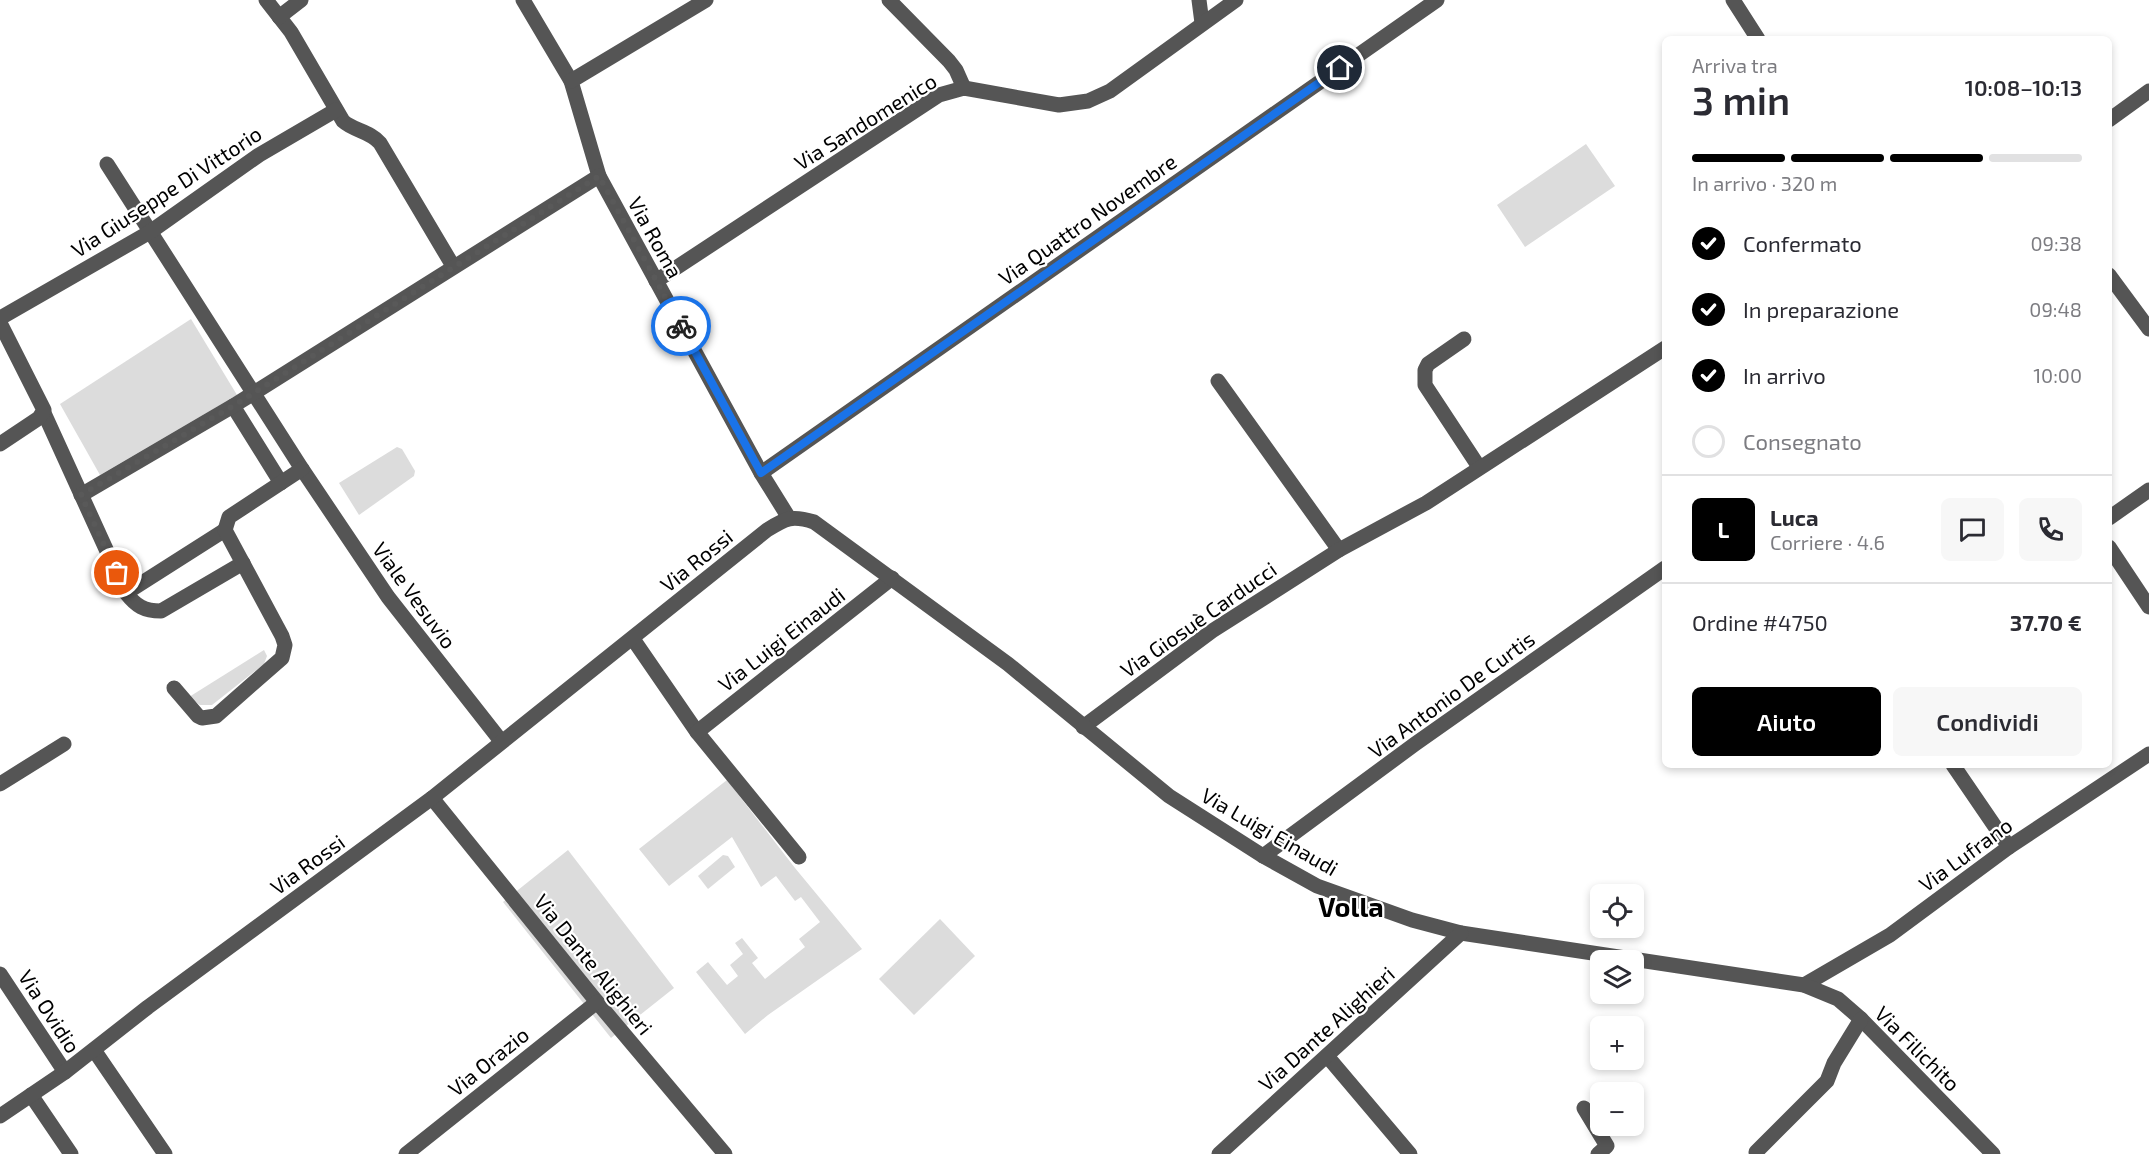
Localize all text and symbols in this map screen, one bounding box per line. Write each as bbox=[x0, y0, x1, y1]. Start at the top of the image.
pin bbox=[1314, 42, 1365, 93]
icon: home bbox=[1323, 51, 1356, 84]
text: Arriva tra bbox=[1692, 53, 1778, 77]
street label: Via Sandomenico bbox=[789, 67, 941, 175]
text: 10:08–10:13 bbox=[1965, 74, 2082, 100]
text: 3 min bbox=[1692, 76, 1790, 123]
street label: Via Giuseppe Di Vittorio bbox=[66, 120, 266, 262]
street label: Via Quattro Novembre bbox=[993, 148, 1181, 291]
text: In arrivo · 320 m bbox=[1692, 171, 1837, 195]
street label: Via Roma bbox=[624, 192, 688, 282]
icon: check bbox=[1692, 227, 1725, 260]
text: Confermato bbox=[1743, 230, 1862, 256]
text: 09:38 bbox=[2031, 231, 2082, 255]
icon: check bbox=[1692, 293, 1725, 326]
courier bbox=[651, 296, 711, 356]
text: In preparazione bbox=[1743, 296, 1899, 322]
text: 09:48 bbox=[2029, 297, 2082, 321]
icon: bike bbox=[665, 310, 698, 343]
icon: check bbox=[1692, 359, 1725, 392]
text: In arrivo bbox=[1743, 362, 1826, 388]
text: 10:00 bbox=[2033, 363, 2082, 387]
text: Consegnato bbox=[1743, 428, 1862, 454]
button: chat bbox=[1941, 498, 2004, 561]
button: phone bbox=[2019, 498, 2082, 561]
text: Luca bbox=[1770, 504, 1819, 530]
text: L bbox=[1718, 516, 1729, 542]
street label: Via Rossi bbox=[655, 523, 737, 597]
text: Corriere · 4.6 bbox=[1770, 530, 1885, 554]
street label: Viale Vesuvio bbox=[368, 537, 462, 653]
pin bbox=[91, 547, 142, 598]
icon: bag bbox=[100, 556, 133, 589]
street label: Via Giosuè Carducci bbox=[1115, 556, 1281, 682]
street label: Via Luigi Einaudi bbox=[713, 582, 849, 696]
text: Ordine #4750 bbox=[1692, 609, 1828, 635]
text: 37.70 € bbox=[2010, 609, 2082, 635]
street label: Via Antonio De Curtis bbox=[1363, 625, 1539, 763]
button: Aiuto bbox=[1692, 687, 1881, 756]
button: Condividi bbox=[1893, 687, 2082, 756]
street label: Via Luigi Einaudi bbox=[1197, 782, 1343, 880]
street label: Via Lufrano bbox=[1914, 812, 2016, 896]
street label: Via Rossi bbox=[265, 829, 349, 899]
map controls bbox=[1590, 884, 1644, 1136]
button: locate bbox=[1590, 884, 1644, 938]
street label: Via Dante Alighieri bbox=[530, 889, 658, 1039]
district label: Volla bbox=[1318, 890, 1384, 922]
button: layers bbox=[1590, 950, 1644, 1004]
street label: Via Dante Alighieri bbox=[1253, 961, 1399, 1095]
street label: Via Ovidio bbox=[14, 965, 86, 1057]
street label: Via Filichito bbox=[1870, 1000, 1966, 1096]
button: + bbox=[1590, 1016, 1644, 1070]
street label: Via Orazio bbox=[443, 1021, 533, 1101]
button: − bbox=[1590, 1082, 1644, 1136]

